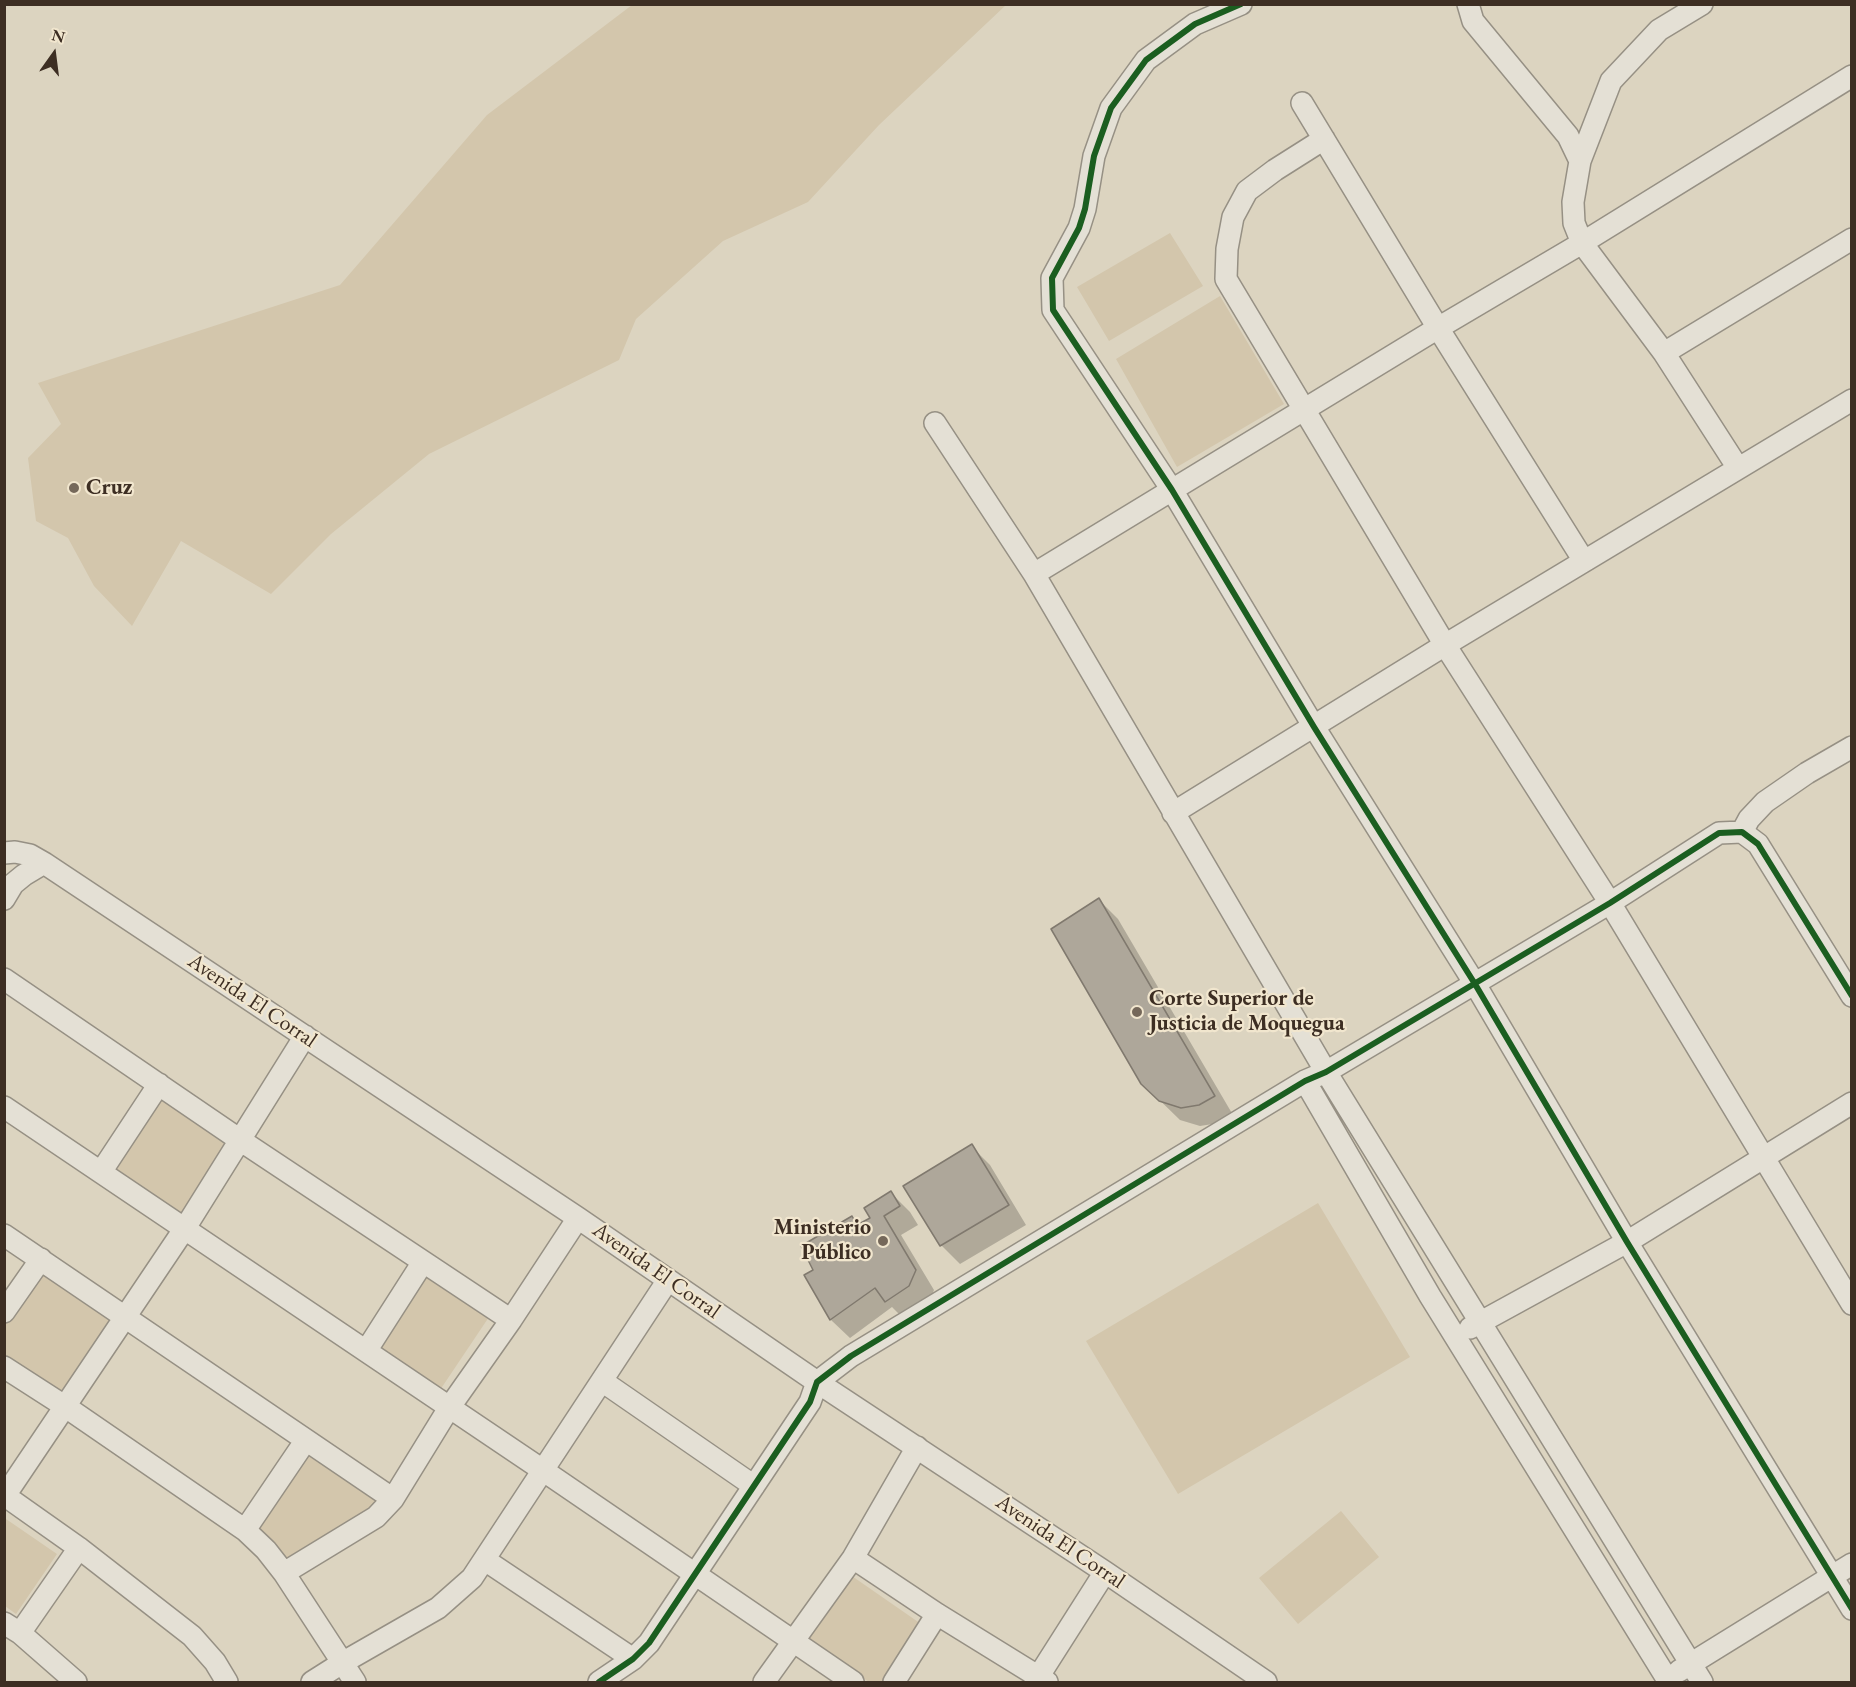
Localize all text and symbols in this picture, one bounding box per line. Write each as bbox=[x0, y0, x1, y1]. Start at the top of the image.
north arrow bbox=[24, 24, 84, 84]
text: N bbox=[50, 24, 67, 48]
place label: Cruz bbox=[86, 475, 132, 501]
marker: Cruz bbox=[67, 481, 81, 495]
street label: Avenida El Corral bbox=[182, 948, 322, 1054]
place label: Corte Superior de Justicia de Moquegua bbox=[1149, 986, 1345, 1038]
marker: Corte Superior de Justicia de Moquegua bbox=[1130, 1005, 1144, 1019]
place label: Ministerio Público bbox=[773, 1215, 871, 1266]
street label: Avenida El Corral bbox=[587, 1217, 725, 1325]
marker: Ministerio Público bbox=[876, 1234, 890, 1248]
street label: Avenida El Corral bbox=[990, 1489, 1130, 1595]

